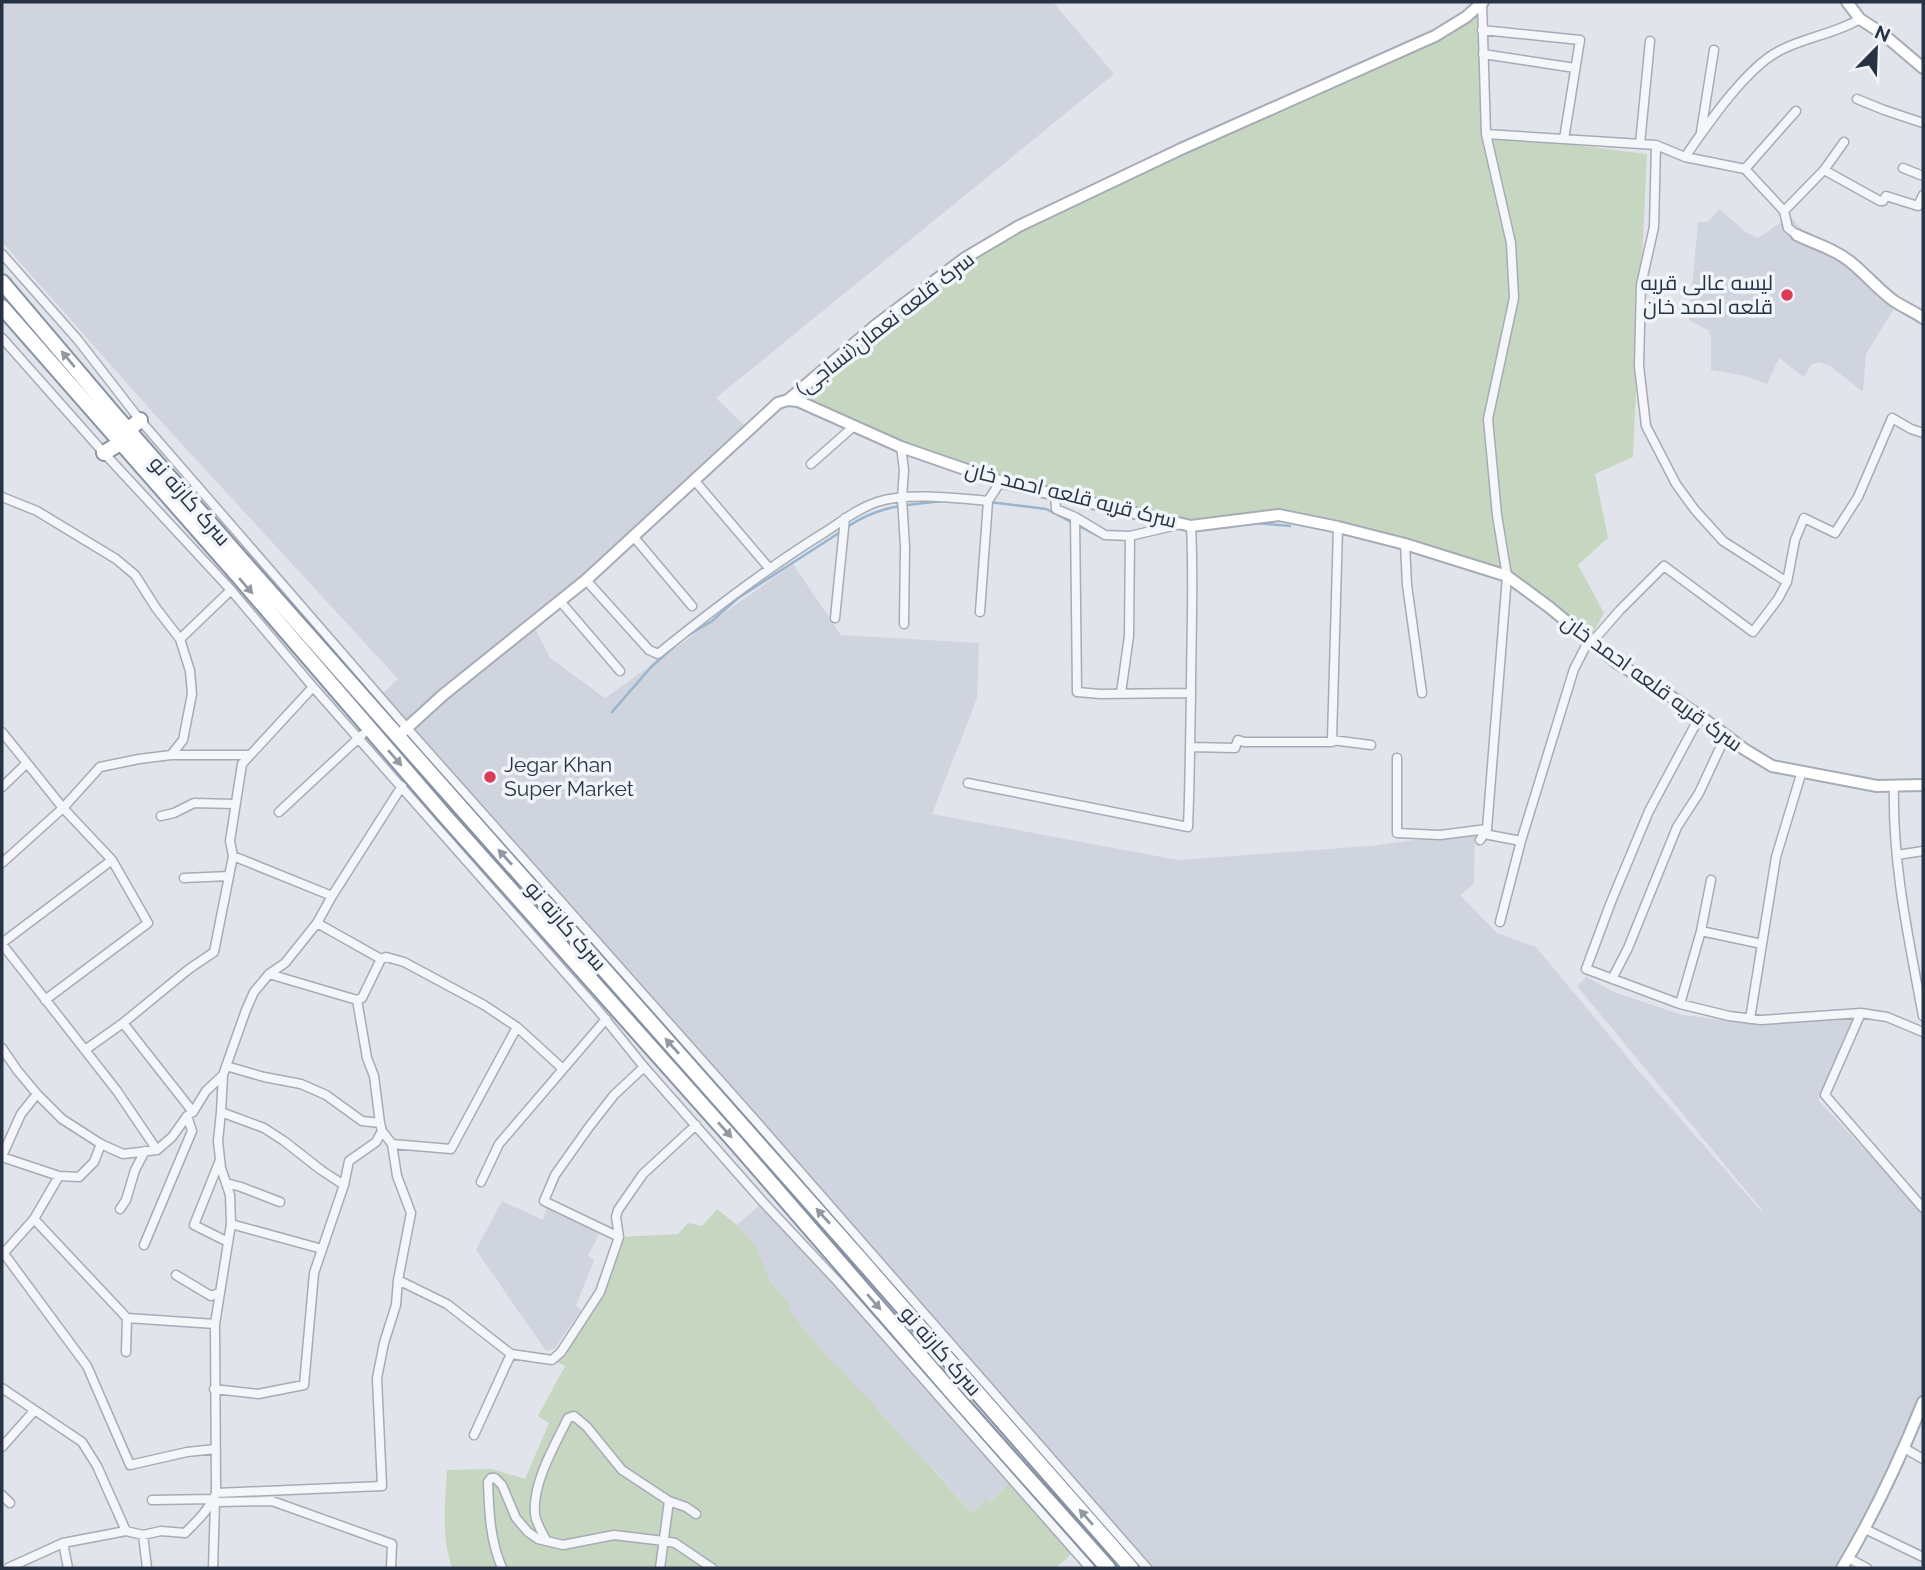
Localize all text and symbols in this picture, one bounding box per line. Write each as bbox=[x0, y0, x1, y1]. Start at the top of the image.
north arrow bbox=[1841, 14, 1911, 84]
text: N bbox=[1872, 20, 1894, 46]
street label: سرک قلعه نعمان(نساجی) bbox=[790, 246, 980, 402]
place label: لیسه عالی قریه قلعه احمد خان bbox=[1640, 270, 1773, 320]
marker: لیسه عالی قریه قلعه احمد خان bbox=[1779, 287, 1795, 303]
one-way arrow bbox=[61, 351, 76, 369]
street label: سرک کارته نو bbox=[145, 451, 236, 551]
street label: سرک قریه قلعه احمد خان bbox=[962, 456, 1180, 534]
one-way arrow bbox=[238, 577, 254, 595]
street label: سرک قریه قلعه احمد خان bbox=[1556, 609, 1748, 757]
one-way arrow bbox=[387, 749, 403, 767]
place label: Jegar Khan Super Market bbox=[504, 752, 634, 801]
marker: Jegar Khan Super Market bbox=[482, 769, 498, 785]
one-way arrow bbox=[498, 849, 513, 866]
street label: سرک کارته نو bbox=[521, 876, 612, 976]
one-way arrow bbox=[665, 1038, 680, 1055]
one-way arrow bbox=[717, 1121, 733, 1139]
one-way arrow bbox=[816, 1208, 831, 1225]
one-way arrow bbox=[866, 1293, 881, 1310]
street label: سرک کارته نو bbox=[896, 1301, 987, 1401]
one-way arrow bbox=[1078, 1508, 1094, 1526]

